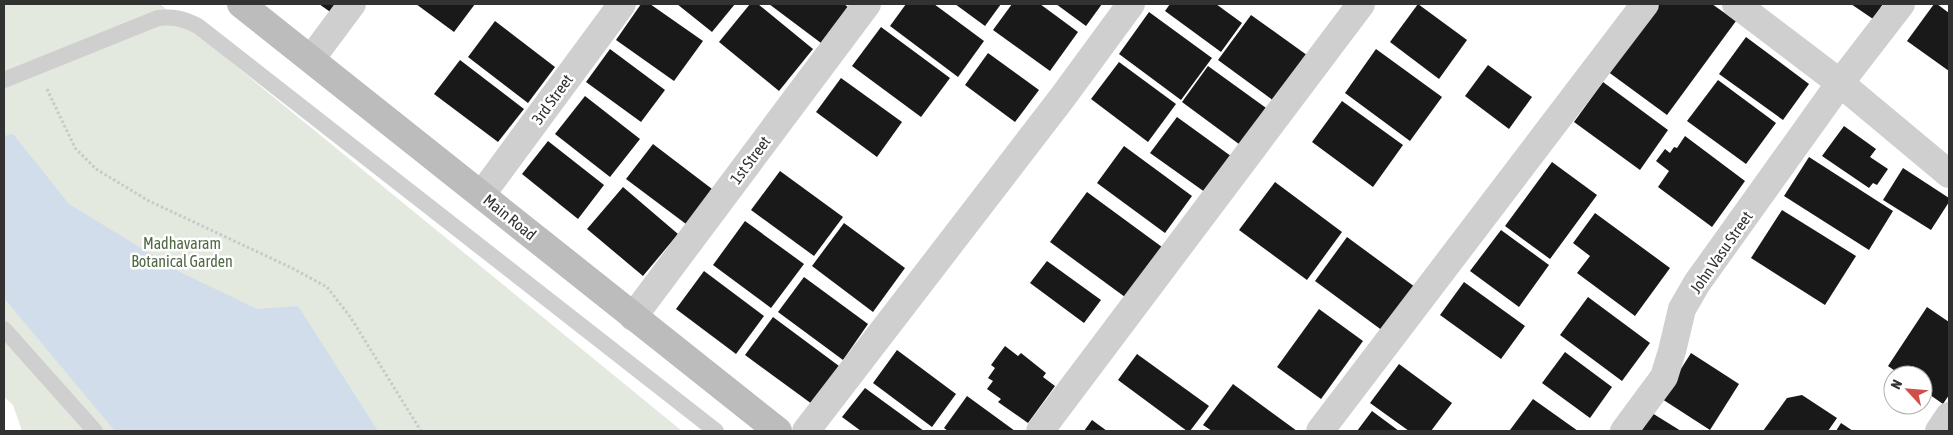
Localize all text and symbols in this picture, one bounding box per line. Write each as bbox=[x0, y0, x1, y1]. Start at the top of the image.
street label: 3rd Street bbox=[528, 70, 576, 127]
street label: 1st Street bbox=[726, 132, 774, 187]
street label: Main Road bbox=[480, 190, 540, 244]
street label: John Vasu Street bbox=[1686, 207, 1756, 296]
park label: Madhavaram Botanical Garden bbox=[131, 234, 233, 270]
north arrow bbox=[1883, 365, 1933, 415]
text: N bbox=[1887, 377, 1905, 392]

